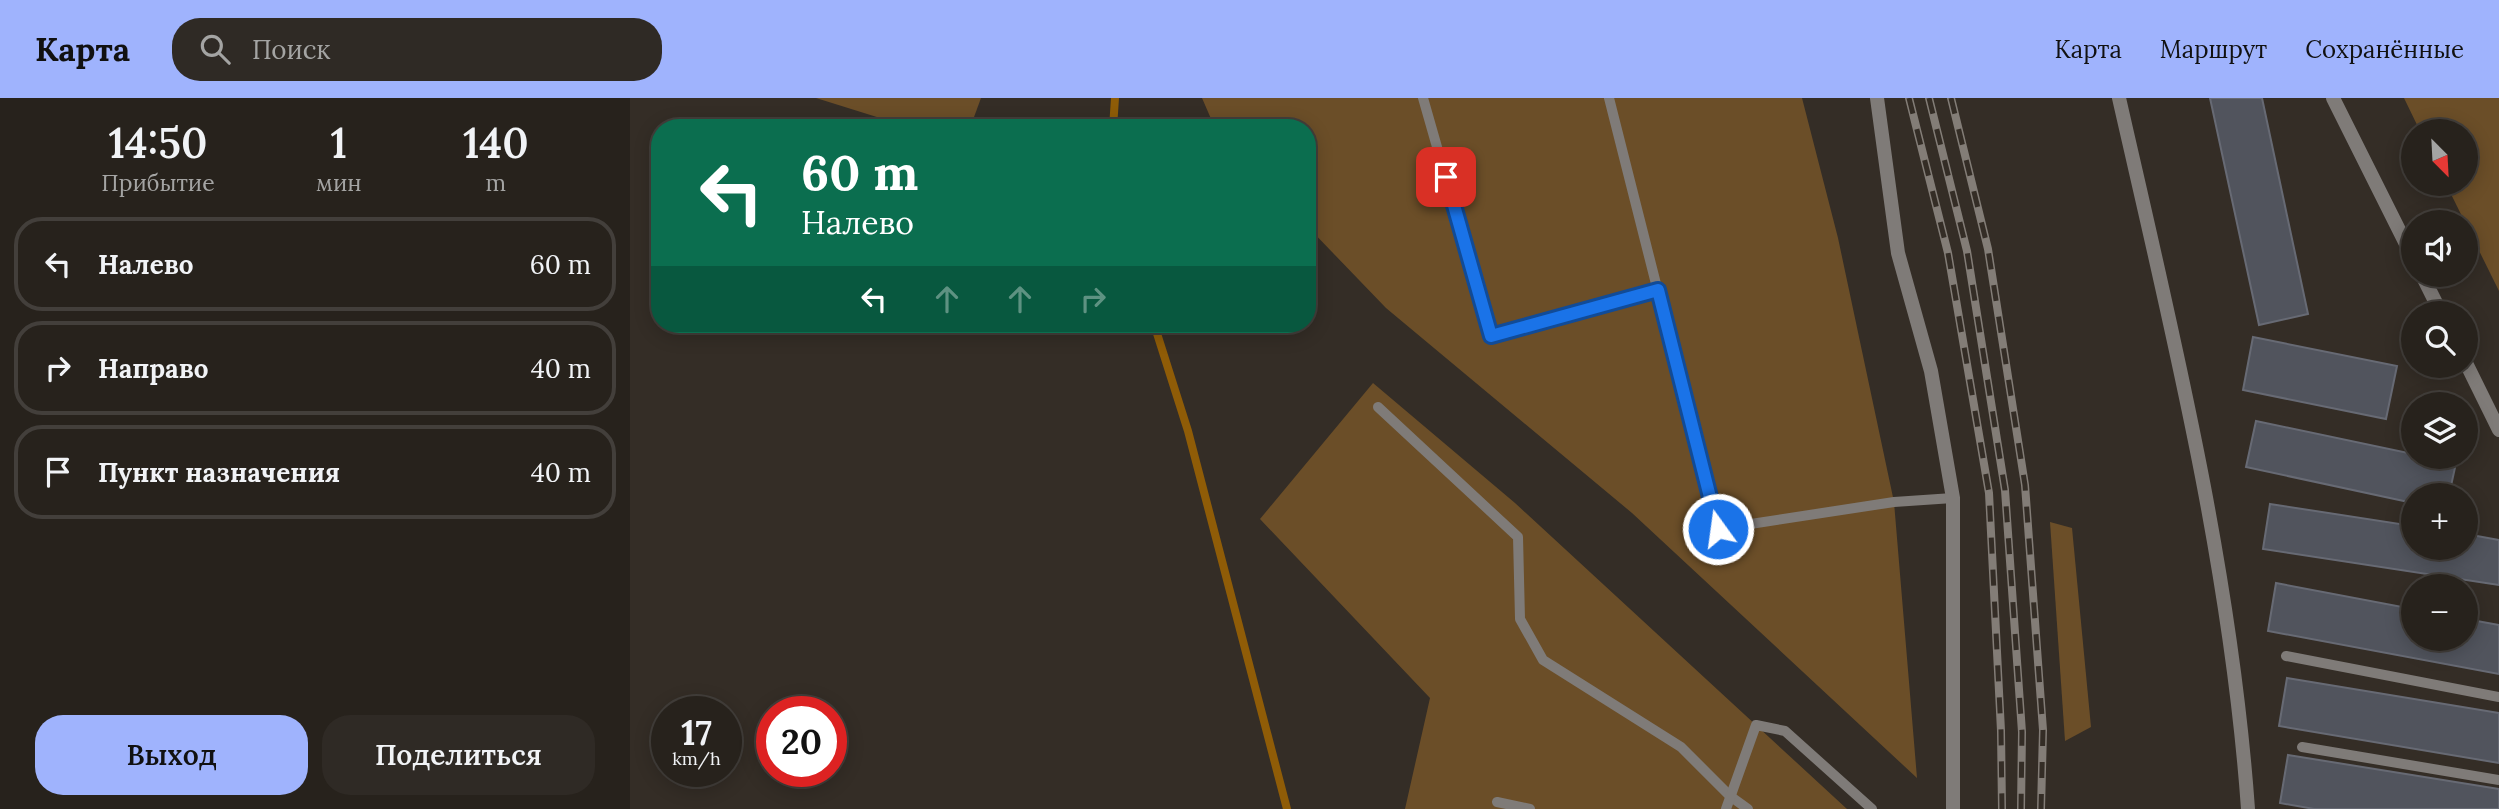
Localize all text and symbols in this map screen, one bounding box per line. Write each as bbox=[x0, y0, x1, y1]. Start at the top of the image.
search box bbox=[172, 18, 662, 81]
text: Карта bbox=[35, 28, 130, 70]
icon: search bbox=[196, 30, 234, 68]
text: Поиск bbox=[252, 33, 331, 66]
text: Карта bbox=[2054, 34, 2122, 65]
text: Маршрут bbox=[2160, 34, 2267, 65]
text: Сохранённые bbox=[2305, 34, 2464, 65]
text: 14:50 bbox=[108, 116, 208, 170]
text: 1 bbox=[331, 116, 347, 170]
text: 140 bbox=[463, 116, 529, 170]
north arrow bbox=[2401, 119, 2478, 196]
map controls bbox=[2401, 119, 2478, 651]
text: 60 m bbox=[801, 141, 918, 203]
icon: left bbox=[686, 147, 777, 238]
pin bbox=[1416, 147, 1476, 207]
icon: arrive bbox=[1427, 158, 1465, 196]
text: Прибытие bbox=[101, 168, 215, 197]
text: мин bbox=[316, 168, 362, 197]
text: m bbox=[486, 168, 506, 197]
text: Налево bbox=[801, 202, 914, 243]
button: sound bbox=[2401, 210, 2478, 287]
icon: left bbox=[39, 245, 77, 283]
text: Налево bbox=[98, 248, 194, 281]
text: 60 m bbox=[530, 248, 591, 281]
icon: left bbox=[855, 280, 893, 318]
icon: ahead bbox=[928, 280, 966, 318]
icon: ahead bbox=[1001, 280, 1039, 318]
icon: right bbox=[1074, 280, 1112, 318]
button: search bbox=[2401, 301, 2478, 378]
icon: right bbox=[39, 349, 77, 387]
text: Направо bbox=[98, 352, 209, 385]
text: 40 m bbox=[531, 352, 591, 385]
button: layers bbox=[2401, 392, 2478, 469]
icon: arrive bbox=[39, 453, 77, 491]
text: Пункт назначения bbox=[98, 456, 340, 489]
text: 40 m bbox=[531, 456, 591, 489]
button: + bbox=[2401, 483, 2478, 560]
position arrow bbox=[1681, 492, 1755, 566]
button: − bbox=[2401, 574, 2478, 651]
speed limit sign: 20 bbox=[756, 696, 847, 787]
text: 17 bbox=[681, 710, 712, 755]
button: Выход bbox=[35, 715, 308, 795]
button: Поделиться bbox=[322, 715, 595, 795]
text: km/h bbox=[672, 747, 721, 770]

